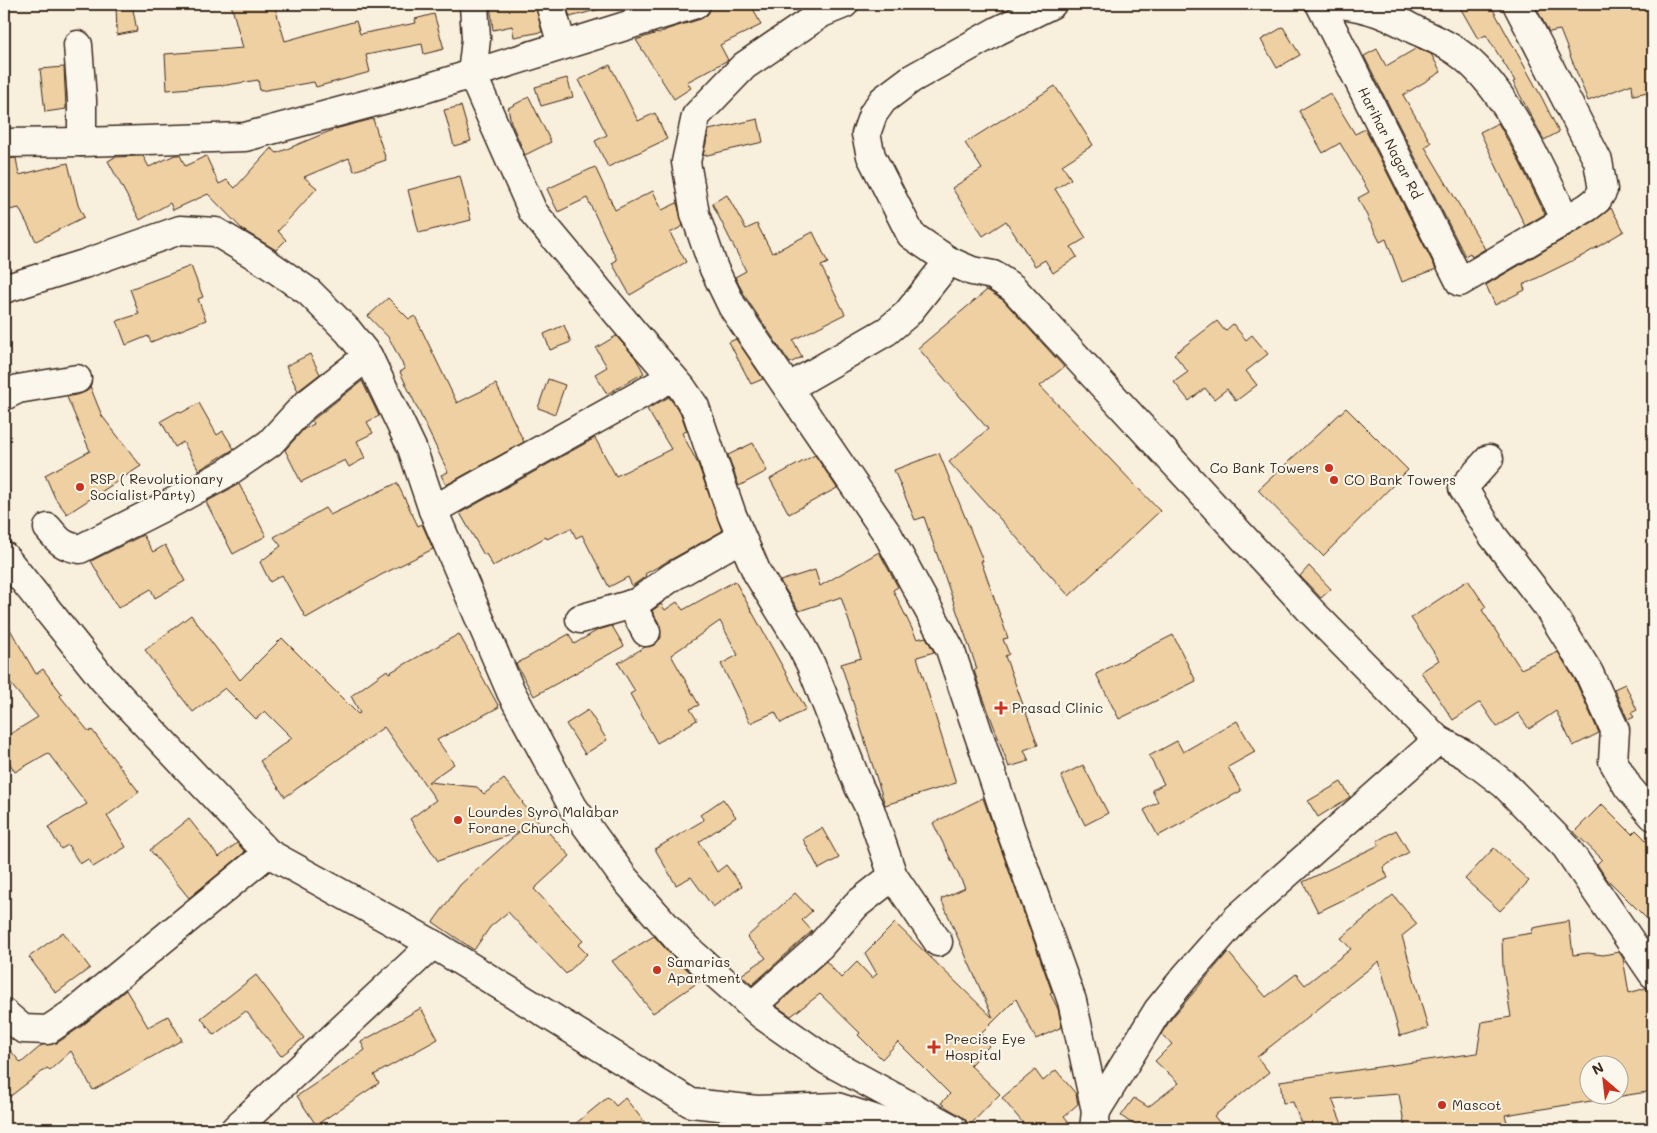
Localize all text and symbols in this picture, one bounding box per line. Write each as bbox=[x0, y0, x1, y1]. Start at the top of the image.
street label: Harihar Nagar Rd bbox=[1354, 83, 1427, 202]
place label: Co Bank Towers bbox=[1210, 458, 1319, 477]
marker: Co Bank Towers bbox=[1323, 462, 1335, 474]
place label: RSP ( Revolutionary Socialist Party) bbox=[90, 469, 223, 504]
place label: CO Bank Towers bbox=[1344, 470, 1456, 489]
marker: CO Bank Towers bbox=[1328, 474, 1340, 486]
marker: RSP ( Revolutionary Socialist Party) bbox=[74, 481, 86, 493]
place label: Prasad Clinic bbox=[1012, 698, 1103, 717]
marker: Prasad Clinic bbox=[994, 701, 1008, 715]
place label: Lourdes Syro Malabar Forane Church bbox=[468, 802, 619, 837]
marker: Lourdes Syro Malabar Forane Church bbox=[452, 814, 464, 826]
place label: Samarias Apartment bbox=[667, 952, 741, 987]
marker: Samarias Apartment bbox=[651, 964, 663, 976]
place label: Precise Eye Hospital bbox=[945, 1029, 1026, 1064]
marker: Precise Eye Hospital bbox=[927, 1040, 941, 1054]
north arrow bbox=[1580, 1056, 1630, 1106]
text: N bbox=[1589, 1057, 1607, 1079]
place label: Mascot bbox=[1452, 1095, 1501, 1114]
marker: Mascot bbox=[1436, 1099, 1448, 1111]

